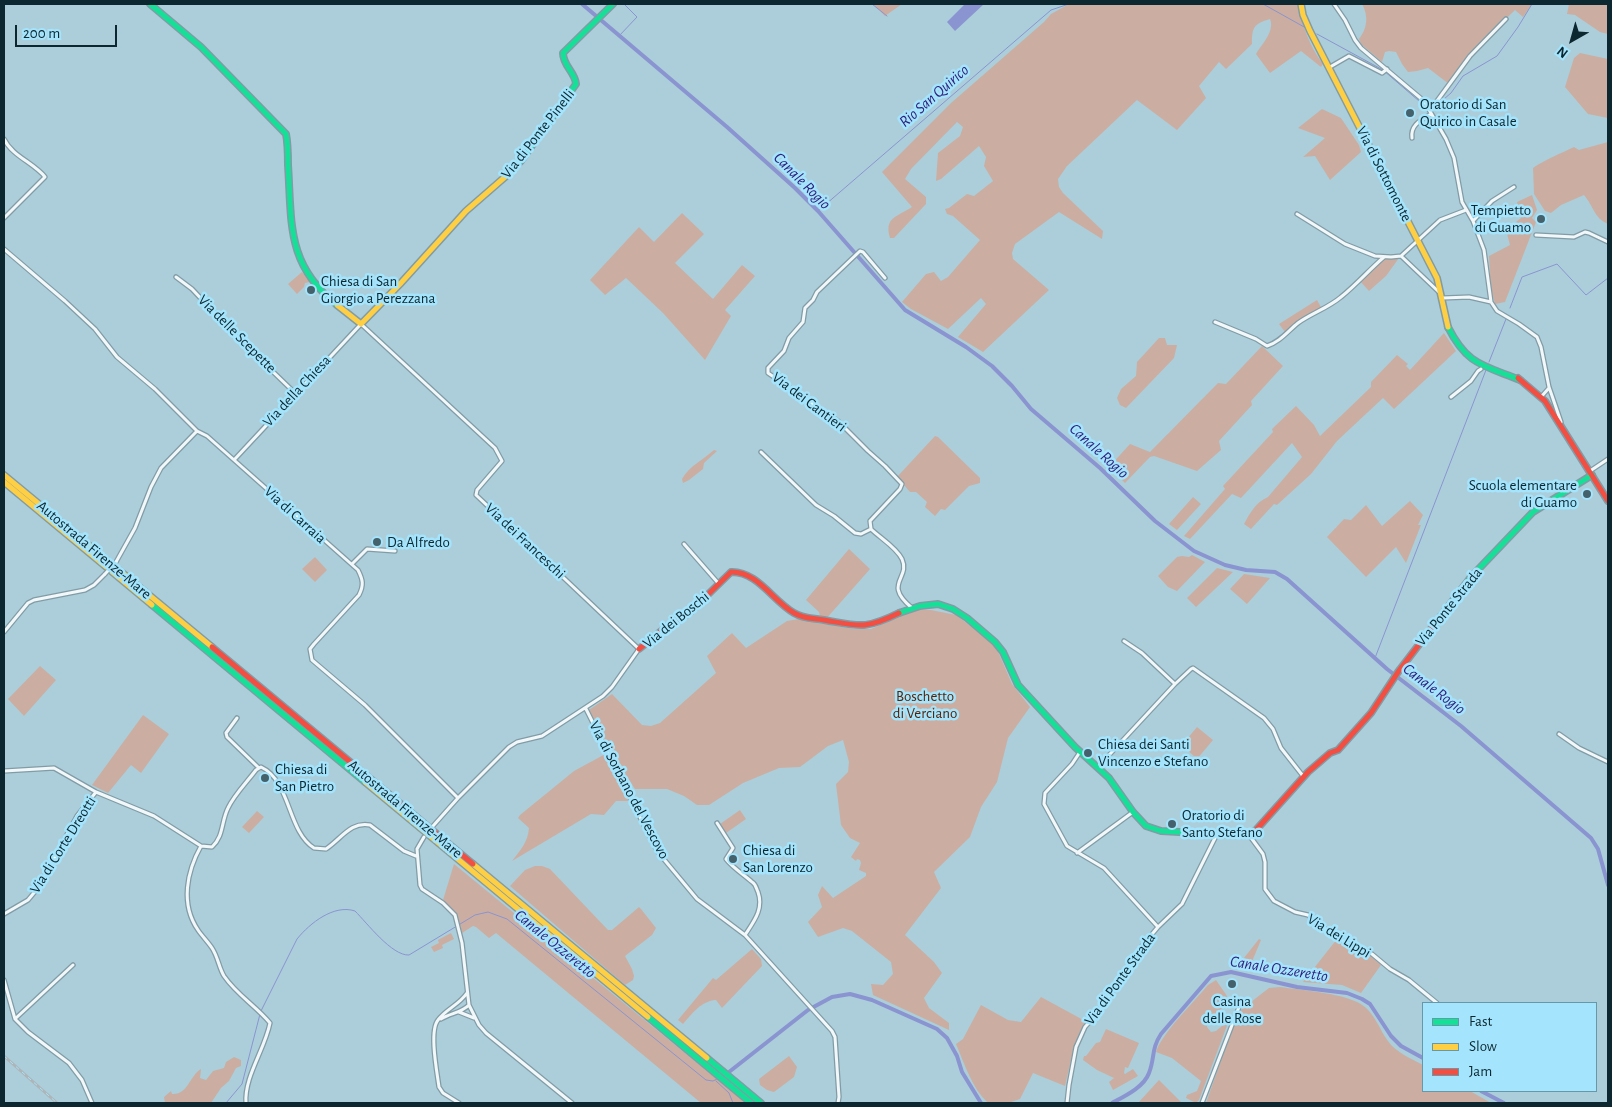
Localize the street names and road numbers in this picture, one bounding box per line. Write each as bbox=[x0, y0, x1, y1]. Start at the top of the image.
street label: Via di Ponte Pinelli bbox=[497, 86, 579, 182]
street label: Via di Sottomonte bbox=[1352, 123, 1416, 225]
street label: Via delle Scepette bbox=[194, 291, 280, 377]
street label: Via della Chiesa bbox=[259, 351, 335, 431]
street label: Via dei Cantieri bbox=[768, 368, 850, 436]
street label: Via di Carraia bbox=[260, 483, 330, 547]
street label: Autostrada Firenze-Mare bbox=[33, 497, 155, 603]
street label: Via dei Franceschi bbox=[481, 499, 569, 583]
street label: Via Ponte Strada bbox=[1412, 564, 1486, 650]
street label: Via dei Boschi bbox=[639, 588, 713, 652]
street label: Via di Sorbano del Vescovo bbox=[585, 718, 673, 862]
street label: Autostrada Firenze-Mare bbox=[344, 756, 466, 862]
street label: Via di Corte Dreotti bbox=[26, 793, 100, 897]
street label: Via dei Lippi bbox=[1304, 910, 1374, 962]
street label: Via di Ponte Strada bbox=[1080, 929, 1160, 1029]

